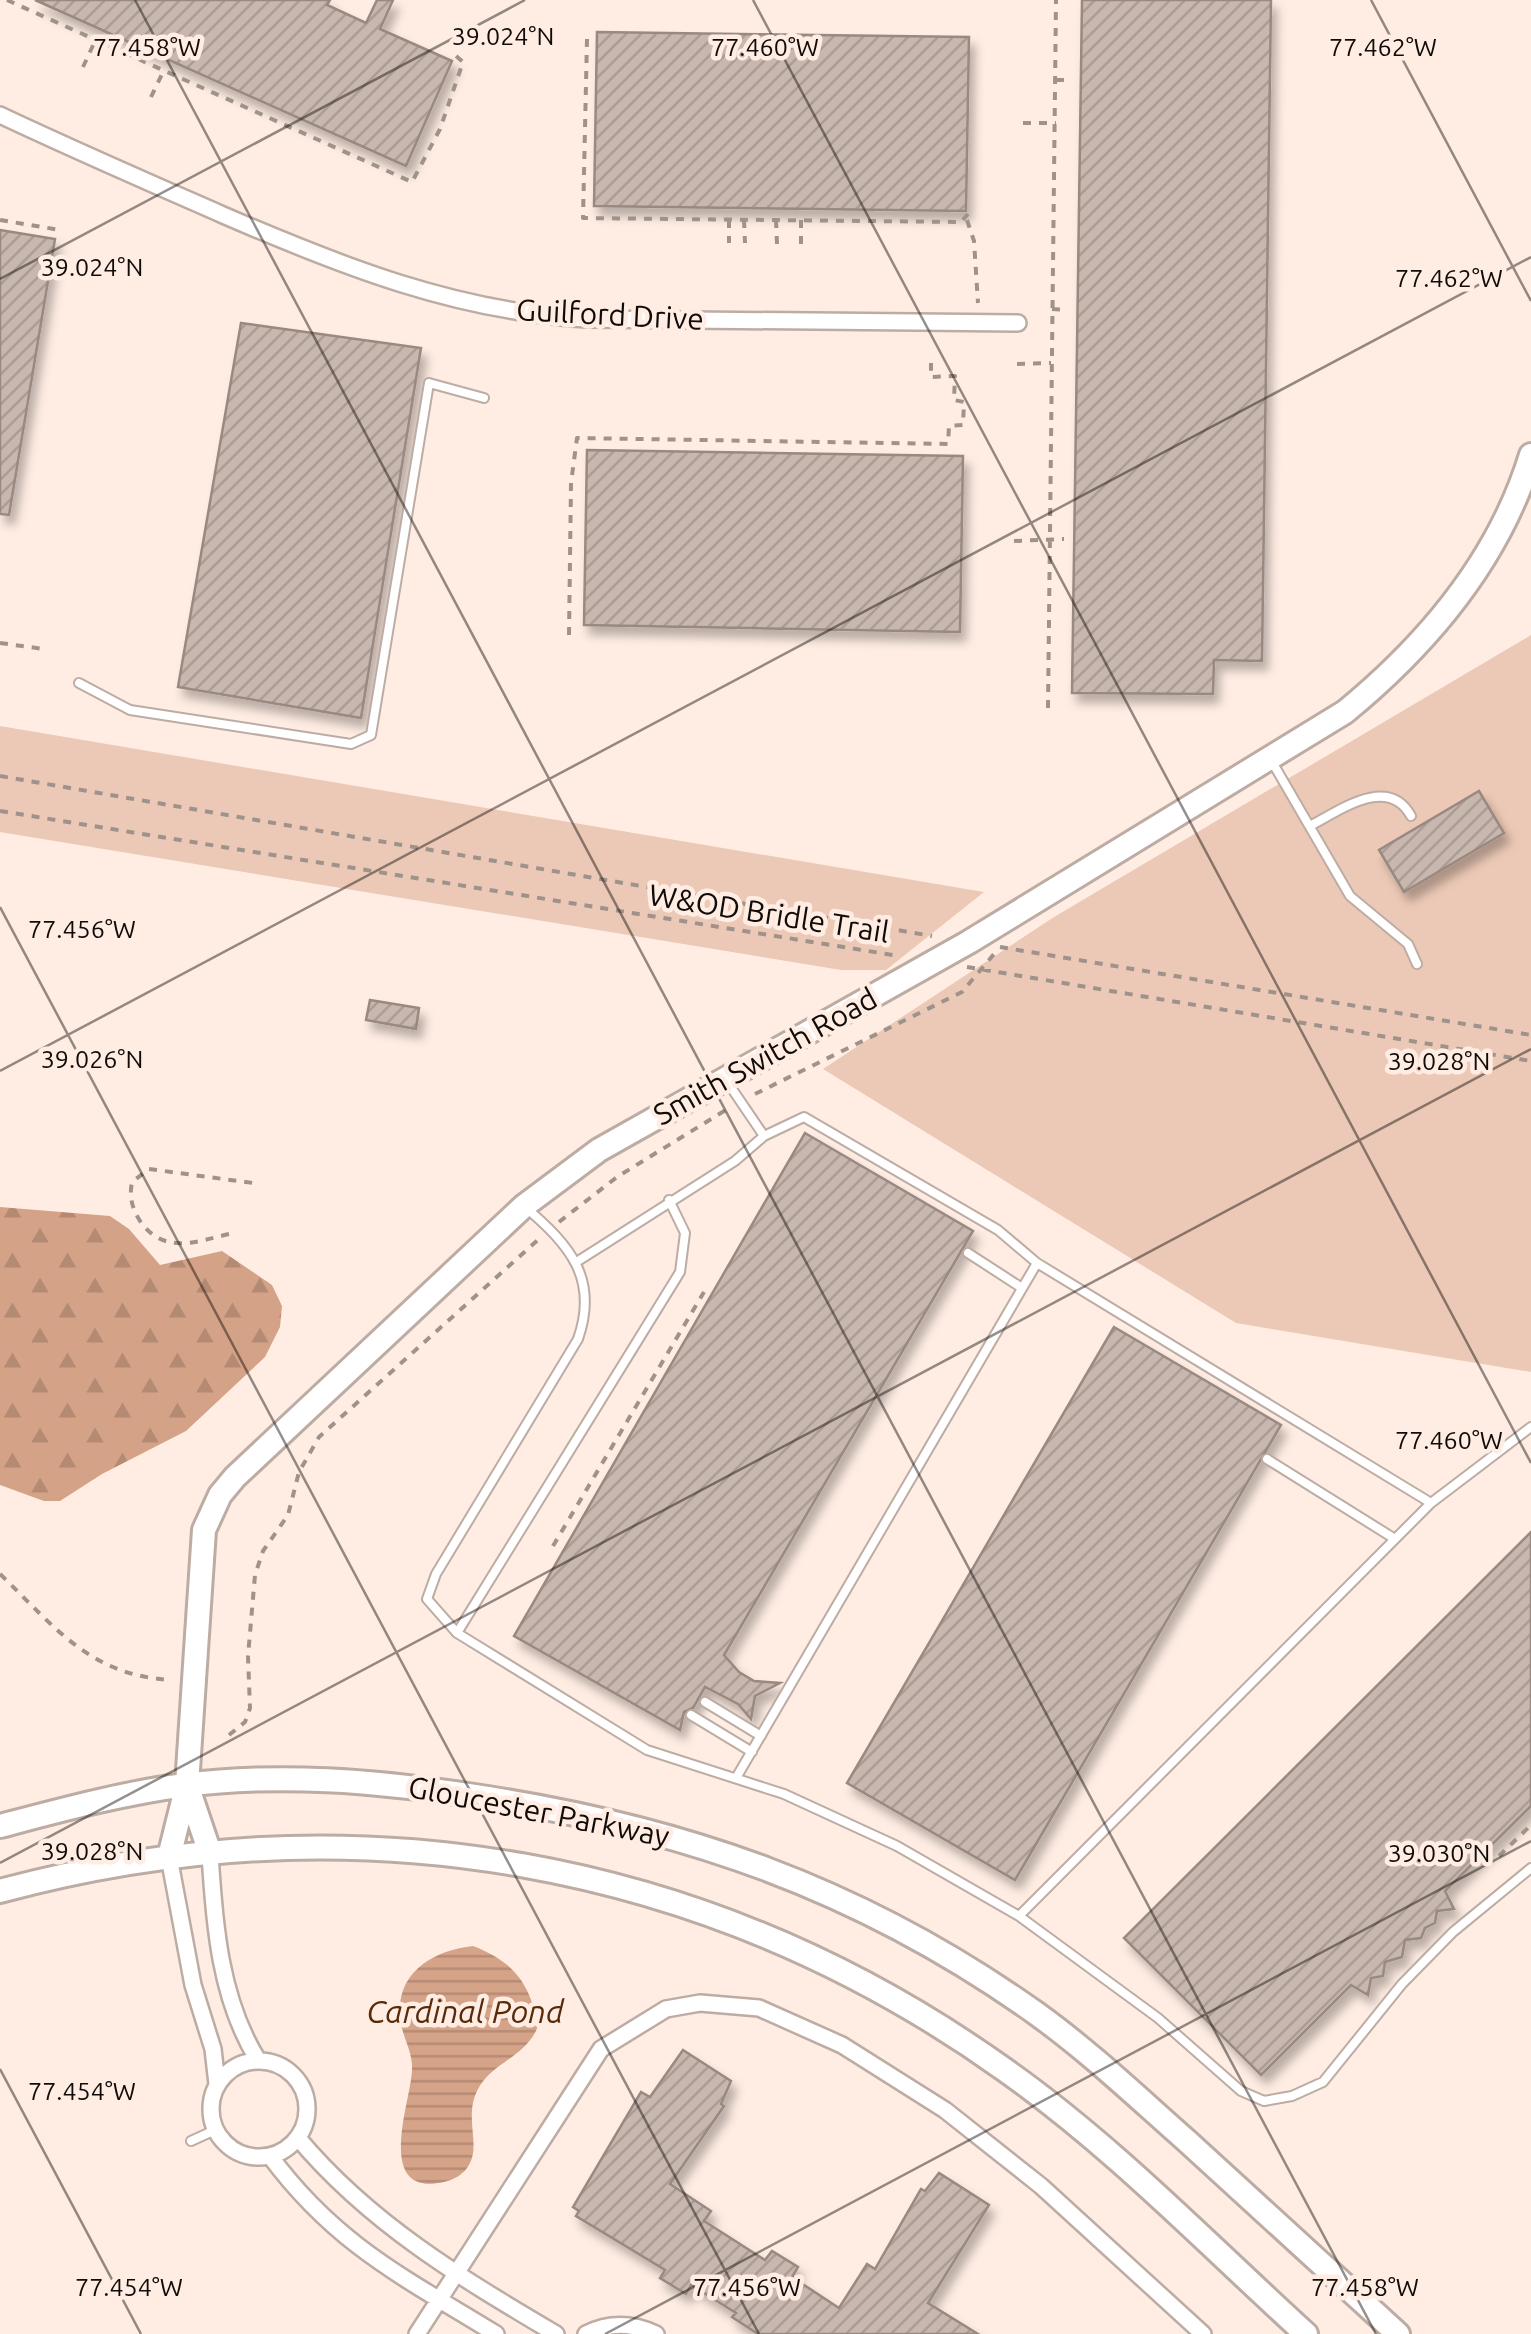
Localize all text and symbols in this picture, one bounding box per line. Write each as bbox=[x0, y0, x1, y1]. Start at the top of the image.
text: 39.024°N bbox=[452, 22, 554, 50]
text: 77.458°W bbox=[93, 33, 201, 61]
text: 77.460°W bbox=[711, 33, 819, 61]
text: 77.462°W bbox=[1329, 33, 1437, 61]
text: 39.024°N bbox=[41, 253, 143, 281]
text: 77.462°W bbox=[1395, 264, 1503, 292]
street label: Guilford Drive bbox=[515, 292, 705, 336]
street label: W&OD Bridle Trail bbox=[646, 877, 892, 949]
text: 77.456°W bbox=[28, 915, 136, 943]
street label: Smith Switch Road bbox=[648, 981, 882, 1131]
text: 39.026°N bbox=[41, 1045, 143, 1073]
text: 39.028°N bbox=[1388, 1047, 1490, 1075]
text: 77.460°W bbox=[1395, 1426, 1503, 1454]
street label: Gloucester Parkway bbox=[406, 1769, 672, 1853]
text: 39.028°N bbox=[41, 1837, 143, 1865]
text: 39.030°N bbox=[1388, 1839, 1490, 1867]
water label: Cardinal Pond bbox=[366, 1993, 565, 2029]
text: 77.454°W bbox=[28, 2077, 136, 2105]
text: 77.454°W bbox=[75, 2273, 183, 2301]
text: 77.456°W bbox=[693, 2273, 801, 2301]
text: 77.458°W bbox=[1311, 2273, 1419, 2301]

